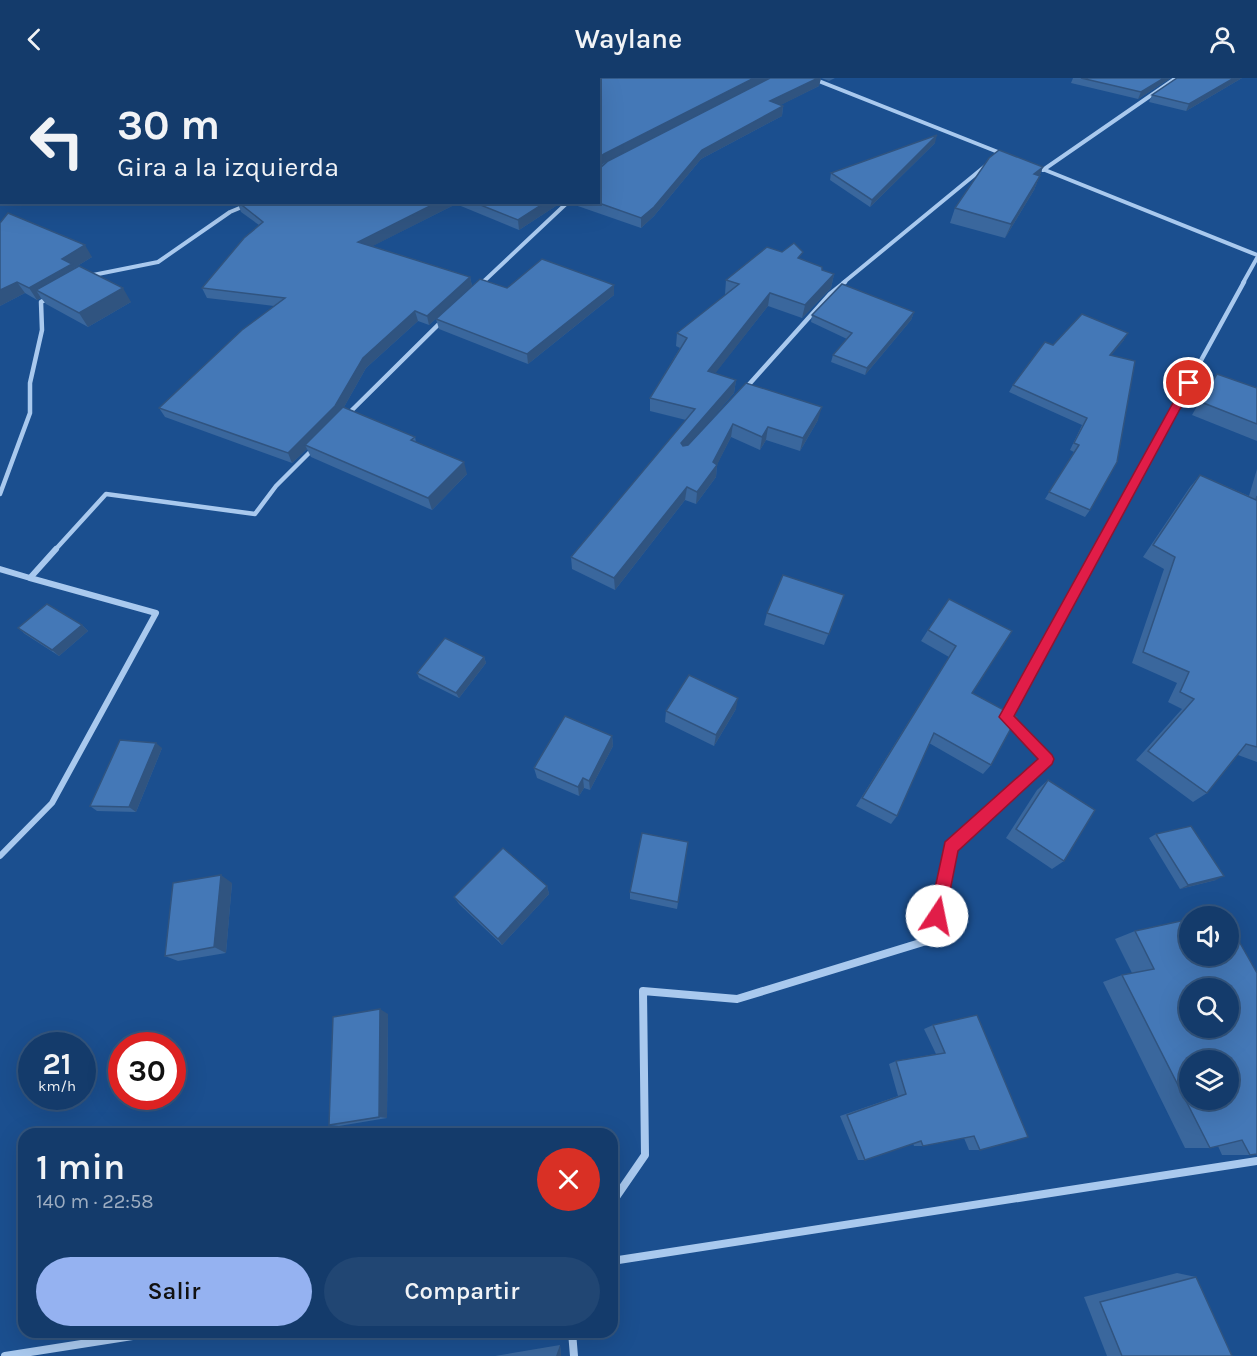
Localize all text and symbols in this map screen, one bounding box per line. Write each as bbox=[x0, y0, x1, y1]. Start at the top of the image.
icon: back bbox=[18, 23, 51, 56]
text: Waylane bbox=[575, 23, 682, 55]
icon: person bbox=[1206, 23, 1239, 56]
text: 30 m bbox=[117, 100, 220, 150]
icon: left bbox=[18, 102, 96, 180]
text: Gira a la izquierda bbox=[117, 151, 339, 183]
pin bbox=[1163, 357, 1214, 408]
icon: arrive bbox=[1172, 366, 1205, 399]
position arrow bbox=[905, 884, 969, 948]
map controls bbox=[1179, 906, 1239, 1110]
button: sound bbox=[1179, 906, 1239, 966]
button: search bbox=[1179, 978, 1239, 1038]
speed limit sign: 30 bbox=[108, 1032, 186, 1110]
text: 21 bbox=[43, 1046, 71, 1082]
button: layers bbox=[1179, 1050, 1239, 1110]
text: km/h bbox=[38, 1077, 76, 1095]
text: 1 min bbox=[36, 1146, 125, 1188]
button: close bbox=[537, 1148, 600, 1211]
text: 140 m · 22:58 bbox=[36, 1190, 154, 1213]
button: Salir bbox=[36, 1257, 312, 1326]
button: Compartir bbox=[324, 1257, 600, 1326]

